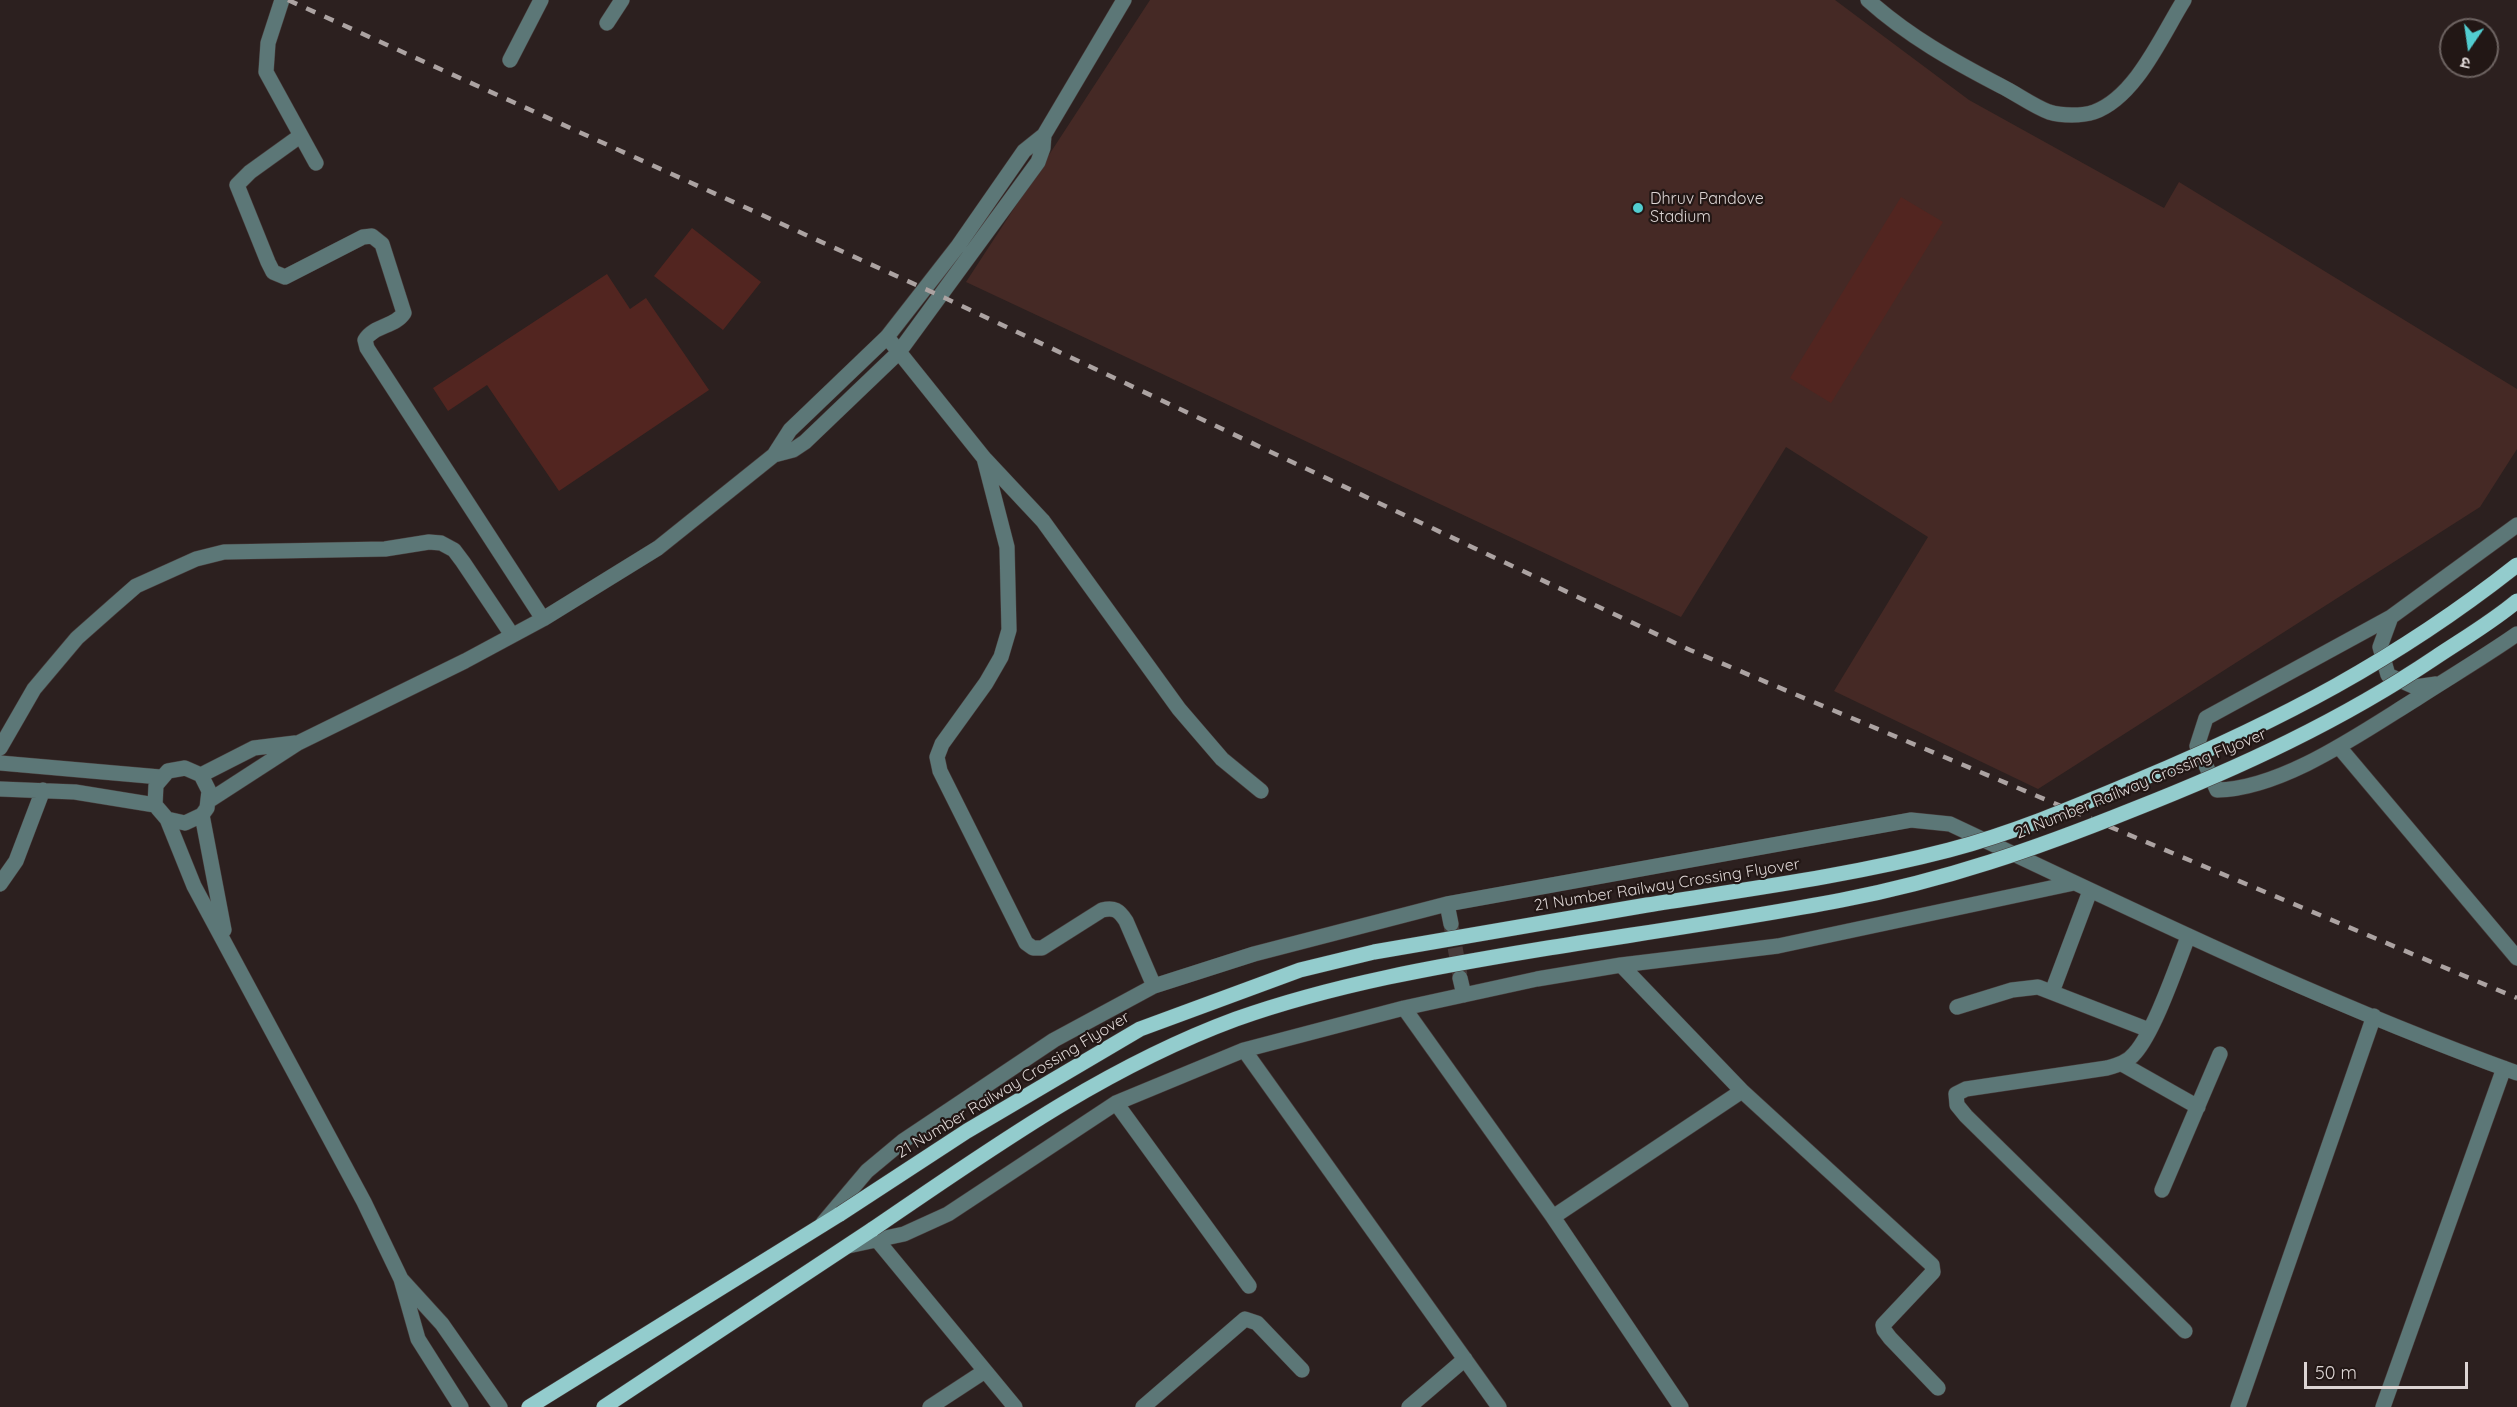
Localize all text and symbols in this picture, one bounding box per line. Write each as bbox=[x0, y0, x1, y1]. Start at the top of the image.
north arrow bbox=[2439, 18, 2499, 78]
text: उ bbox=[2459, 53, 2472, 74]
place label: Dhruv Pandove Stadium bbox=[1650, 189, 1764, 227]
marker: Dhruv Pandove Stadium bbox=[1631, 201, 1645, 215]
street label: 21 Number Railway Crossing Flyover bbox=[2013, 725, 2269, 843]
street label: 21 Number Railway Crossing Flyover bbox=[1533, 854, 1801, 916]
street label: 21 Number Railway Crossing Flyover bbox=[893, 1008, 1133, 1162]
scale bar bbox=[2307, 1350, 2470, 1388]
text: 50 m bbox=[2315, 1361, 2357, 1384]

